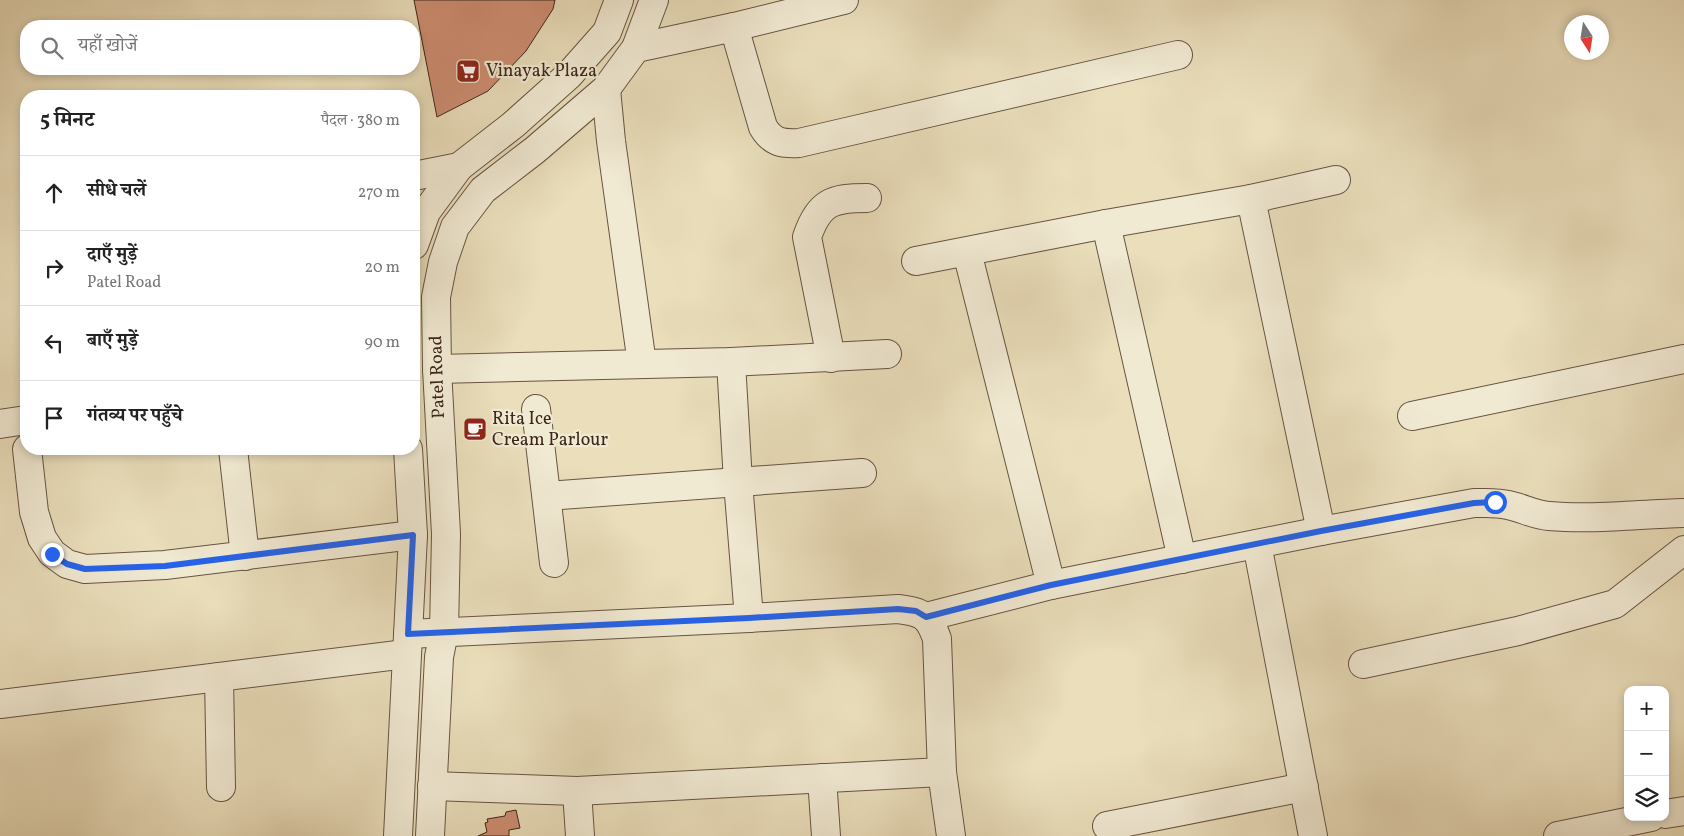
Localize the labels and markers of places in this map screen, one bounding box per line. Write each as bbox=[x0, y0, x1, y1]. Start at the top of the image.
supermarket icon: Vinayak Plaza bbox=[455, 58, 481, 84]
place label: Vinayak Plaza bbox=[486, 59, 597, 84]
place label: Rita Ice Cream Parlour bbox=[492, 407, 608, 453]
cafe icon: Rita Ice Cream Parlour bbox=[462, 416, 488, 442]

